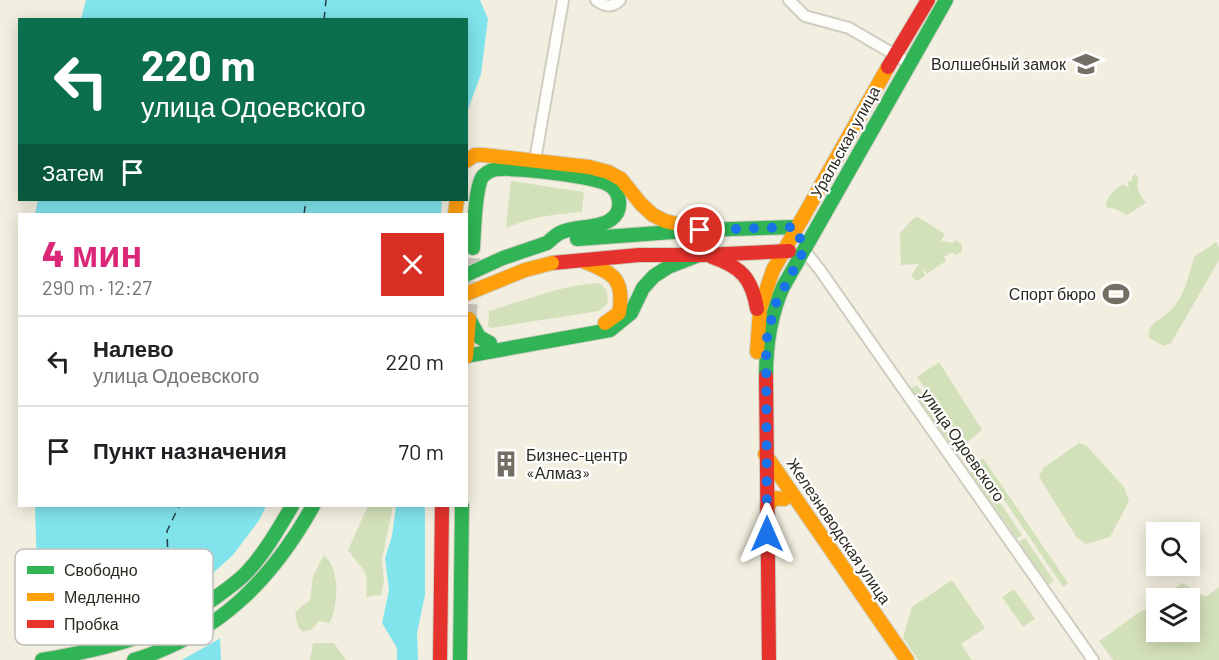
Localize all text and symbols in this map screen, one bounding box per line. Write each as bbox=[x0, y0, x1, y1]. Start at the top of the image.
text: 220 m bbox=[141, 39, 255, 89]
icon: left bbox=[42, 42, 120, 120]
school or university icon: Волшебный замок bbox=[1071, 49, 1101, 79]
place label: Волшебный замок bbox=[931, 54, 1067, 73]
street label: Уральская улица bbox=[806, 82, 883, 201]
text: улица Одоевского bbox=[141, 90, 366, 122]
icon: arrive bbox=[116, 156, 149, 189]
text: Затем bbox=[42, 159, 104, 185]
pin bbox=[674, 204, 725, 255]
icon: arrive bbox=[683, 213, 716, 246]
text: 4 мин bbox=[42, 231, 142, 274]
button: close bbox=[381, 233, 444, 296]
text: 290 m · 12:27 bbox=[42, 275, 152, 299]
sports icon: Спорт бюро bbox=[1101, 279, 1131, 309]
place label: Спорт бюро bbox=[1009, 284, 1096, 303]
text: Налево bbox=[93, 335, 174, 361]
icon: left bbox=[42, 345, 75, 378]
text: 220 m bbox=[385, 348, 444, 374]
text: улица Одоевского bbox=[93, 363, 260, 387]
street label: улица Одоевского bbox=[917, 385, 1009, 505]
icon: arrive bbox=[42, 435, 75, 468]
text: Пункт назначения bbox=[93, 437, 287, 463]
text: 70 m bbox=[399, 438, 444, 464]
place label: Бизнес-центр «Алмаз» bbox=[526, 445, 628, 482]
building icon: Бизнес-центр «Алмаз» bbox=[491, 449, 521, 479]
street label: Железноводская улица bbox=[783, 454, 895, 607]
position arrow bbox=[735, 502, 799, 566]
map controls bbox=[1146, 522, 1200, 642]
button: search bbox=[1146, 522, 1200, 576]
legend bbox=[15, 549, 213, 645]
text: Свободно bbox=[64, 560, 138, 579]
text: Медленно bbox=[64, 587, 140, 606]
button: layers bbox=[1146, 588, 1200, 642]
text: Пробка bbox=[64, 614, 119, 633]

